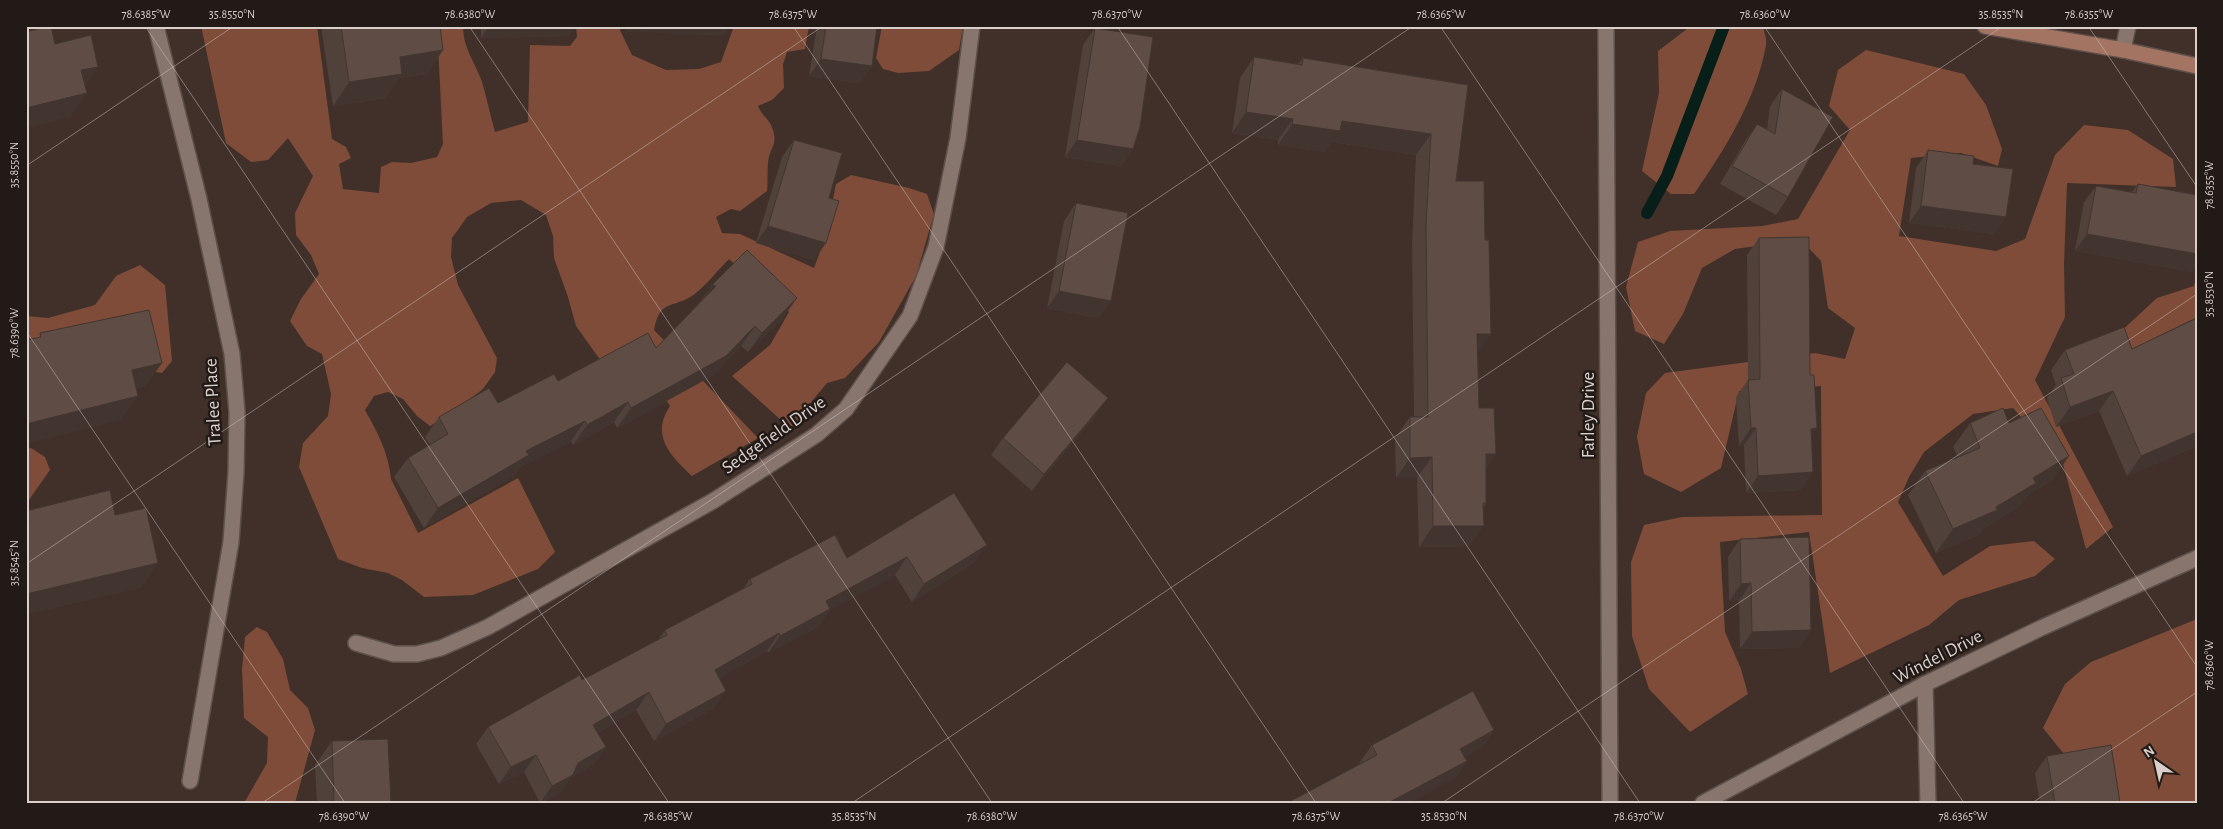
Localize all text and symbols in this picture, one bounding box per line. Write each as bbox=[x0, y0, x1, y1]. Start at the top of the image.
text: 78.6385°W bbox=[121, 8, 171, 20]
text: 35.8550°N bbox=[209, 8, 255, 20]
text: 78.6380°W bbox=[445, 8, 496, 20]
text: 78.6375°W bbox=[769, 8, 818, 20]
text: 78.6370°W bbox=[1092, 8, 1142, 20]
text: 78.6365°W bbox=[1416, 8, 1466, 20]
text: 78.6360°W bbox=[1740, 8, 1790, 20]
text: 35.8535°N bbox=[1978, 8, 2024, 20]
text: 78.6355°W bbox=[2065, 8, 2114, 20]
text: 35.8550°N bbox=[8, 142, 20, 188]
text: 78.6355°W bbox=[2203, 160, 2215, 209]
text: 35.8530°N bbox=[2203, 271, 2215, 317]
text: 78.6390°W bbox=[8, 308, 20, 358]
street label: Tralee Place bbox=[201, 358, 225, 446]
street label: Farley Drive bbox=[1579, 372, 1598, 458]
street label: Sedgefield Drive bbox=[719, 392, 829, 478]
text: 35.8545°N bbox=[8, 540, 20, 586]
street label: Windel Drive bbox=[1890, 626, 1986, 688]
text: 78.6360°W bbox=[2203, 640, 2215, 690]
north arrow bbox=[2130, 736, 2180, 786]
text: N bbox=[2141, 744, 2157, 761]
text: 78.6390°W bbox=[319, 810, 369, 822]
text: 78.6385°W bbox=[643, 810, 693, 822]
text: 35.8535°N bbox=[831, 810, 877, 822]
text: 78.6380°W bbox=[967, 810, 1018, 822]
text: 78.6375°W bbox=[1292, 810, 1341, 822]
text: 35.8530°N bbox=[1421, 810, 1467, 822]
text: 78.6370°W bbox=[1614, 810, 1664, 822]
text: 78.6365°W bbox=[1938, 810, 1988, 822]

